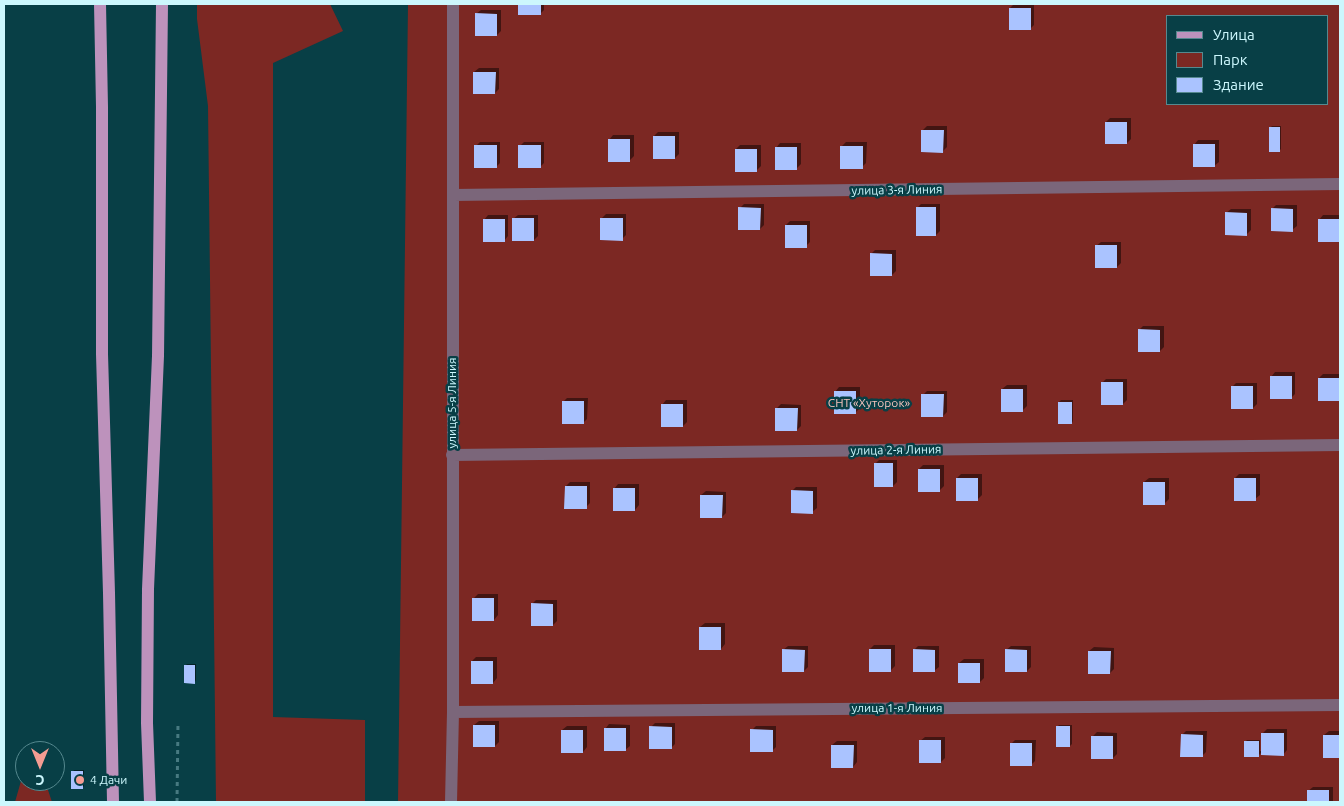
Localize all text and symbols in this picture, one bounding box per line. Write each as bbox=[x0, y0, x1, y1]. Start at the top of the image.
legend bbox=[1166, 15, 1329, 105]
text: Улица bbox=[1213, 26, 1255, 43]
text: Парк bbox=[1213, 51, 1248, 68]
text: Здание bbox=[1213, 76, 1264, 93]
street label: улица 3-я Линия bbox=[851, 182, 943, 198]
street label: улица 5-я Линия bbox=[445, 357, 459, 449]
park label: СНТ «Хуторок» bbox=[828, 396, 910, 410]
street label: улица 2-я Линия bbox=[850, 442, 942, 458]
street label: улица 1-я Линия bbox=[851, 701, 943, 715]
north arrow bbox=[15, 741, 65, 791]
text: С bbox=[36, 772, 44, 788]
place label: 4 Дачи bbox=[90, 773, 127, 787]
marker: 4 Дачи bbox=[74, 774, 86, 786]

